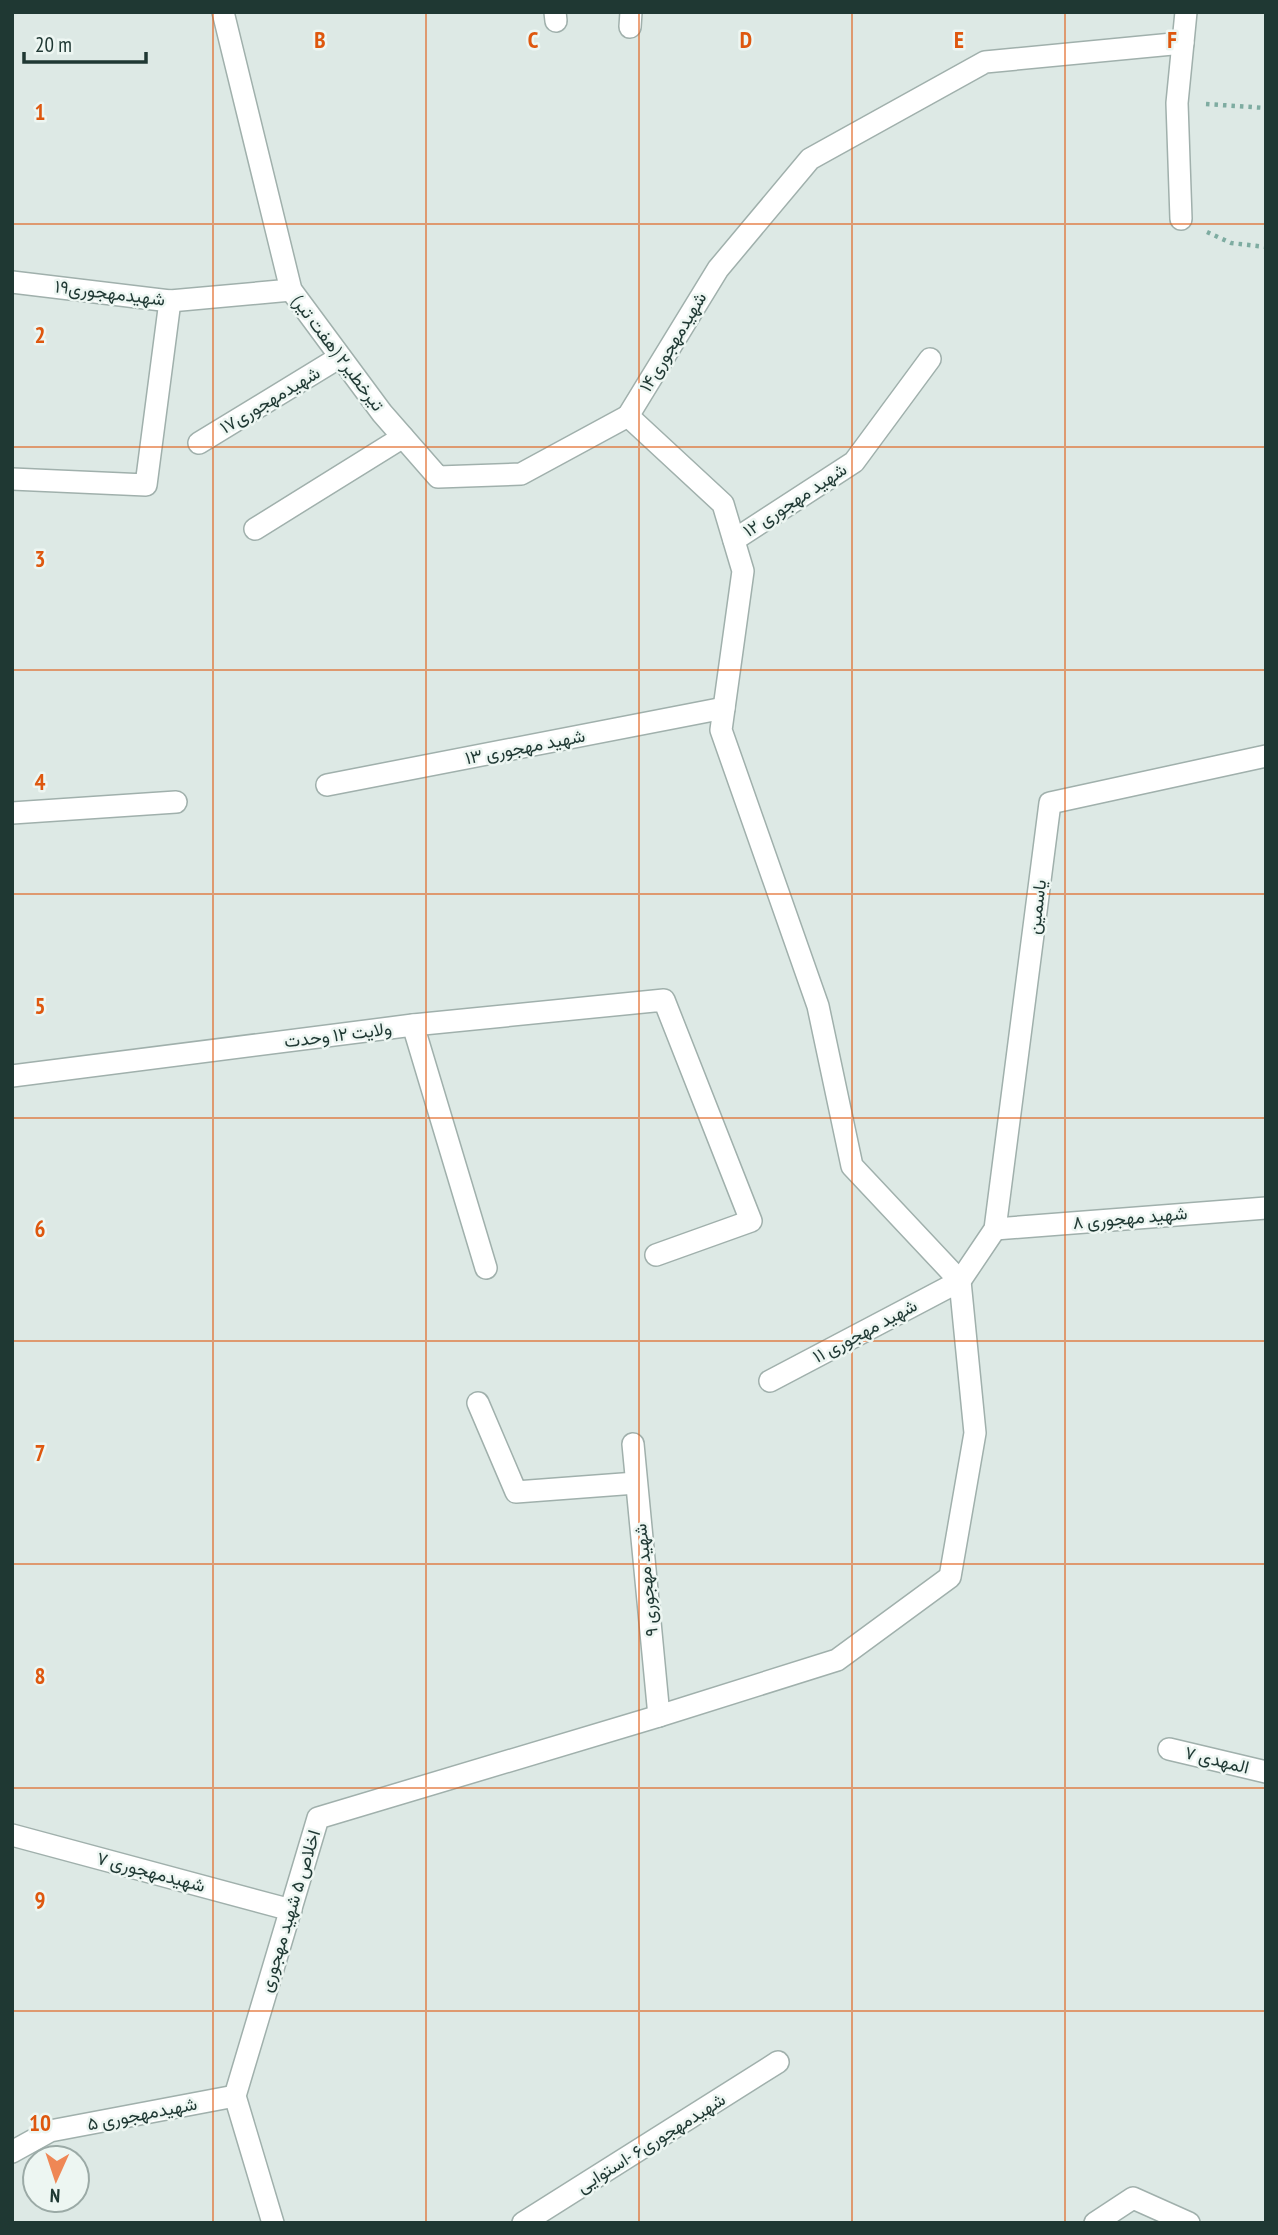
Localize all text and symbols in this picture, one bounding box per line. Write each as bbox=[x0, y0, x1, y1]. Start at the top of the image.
scale bar bbox=[24, 21, 147, 65]
text: B bbox=[314, 25, 326, 54]
text: C bbox=[528, 25, 539, 54]
text: D bbox=[740, 25, 752, 54]
text: E bbox=[954, 25, 964, 54]
text: F bbox=[1167, 25, 1177, 54]
text: 20 m bbox=[35, 31, 72, 58]
text: 1 bbox=[35, 97, 46, 126]
street label: شهیدمهجوری۱۹ bbox=[54, 274, 166, 311]
street label: شهیدمهجوری۱۴ bbox=[634, 288, 711, 396]
street label: تیرخطیر۲ (هفت تیر) bbox=[287, 290, 390, 415]
text: 2 bbox=[35, 320, 46, 349]
street label: شهیدمهجوری۱۷ bbox=[215, 361, 324, 438]
street label: شهید مهجوری ۱۲ bbox=[738, 457, 851, 542]
text: 3 bbox=[35, 544, 46, 573]
street label: شهید مهجوری ۱۳ bbox=[463, 724, 587, 769]
text: 4 bbox=[35, 767, 46, 796]
street label: یاسمین bbox=[1022, 878, 1051, 936]
text: 5 bbox=[35, 991, 46, 1020]
street label: ولایت ۱۲ وحدت bbox=[283, 1016, 393, 1053]
street label: شهید مهجوری ۸ bbox=[1072, 1201, 1188, 1234]
text: 6 bbox=[35, 1214, 46, 1243]
street label: شهید مهجوری ۱۱ bbox=[809, 1293, 921, 1368]
text: 7 bbox=[35, 1438, 46, 1467]
street label: شهید مهجوری ۹ bbox=[628, 1523, 663, 1638]
text: 8 bbox=[35, 1661, 46, 1690]
street label: المهدی ۷ bbox=[1183, 1740, 1252, 1779]
street label: اخلاص ۵ شهید مهجوری bbox=[254, 1827, 325, 1995]
street label: شهیدمهجوری ۷ bbox=[94, 1846, 208, 1897]
text: 9 bbox=[35, 1885, 46, 1914]
street label: شهیدمهجوری۶ -استوایی bbox=[572, 2087, 729, 2198]
street label: شهیدمهجوری ۵ bbox=[85, 2092, 199, 2135]
text: 10 bbox=[29, 2108, 51, 2137]
north arrow bbox=[21, 2144, 91, 2214]
text: N bbox=[49, 2184, 61, 2208]

